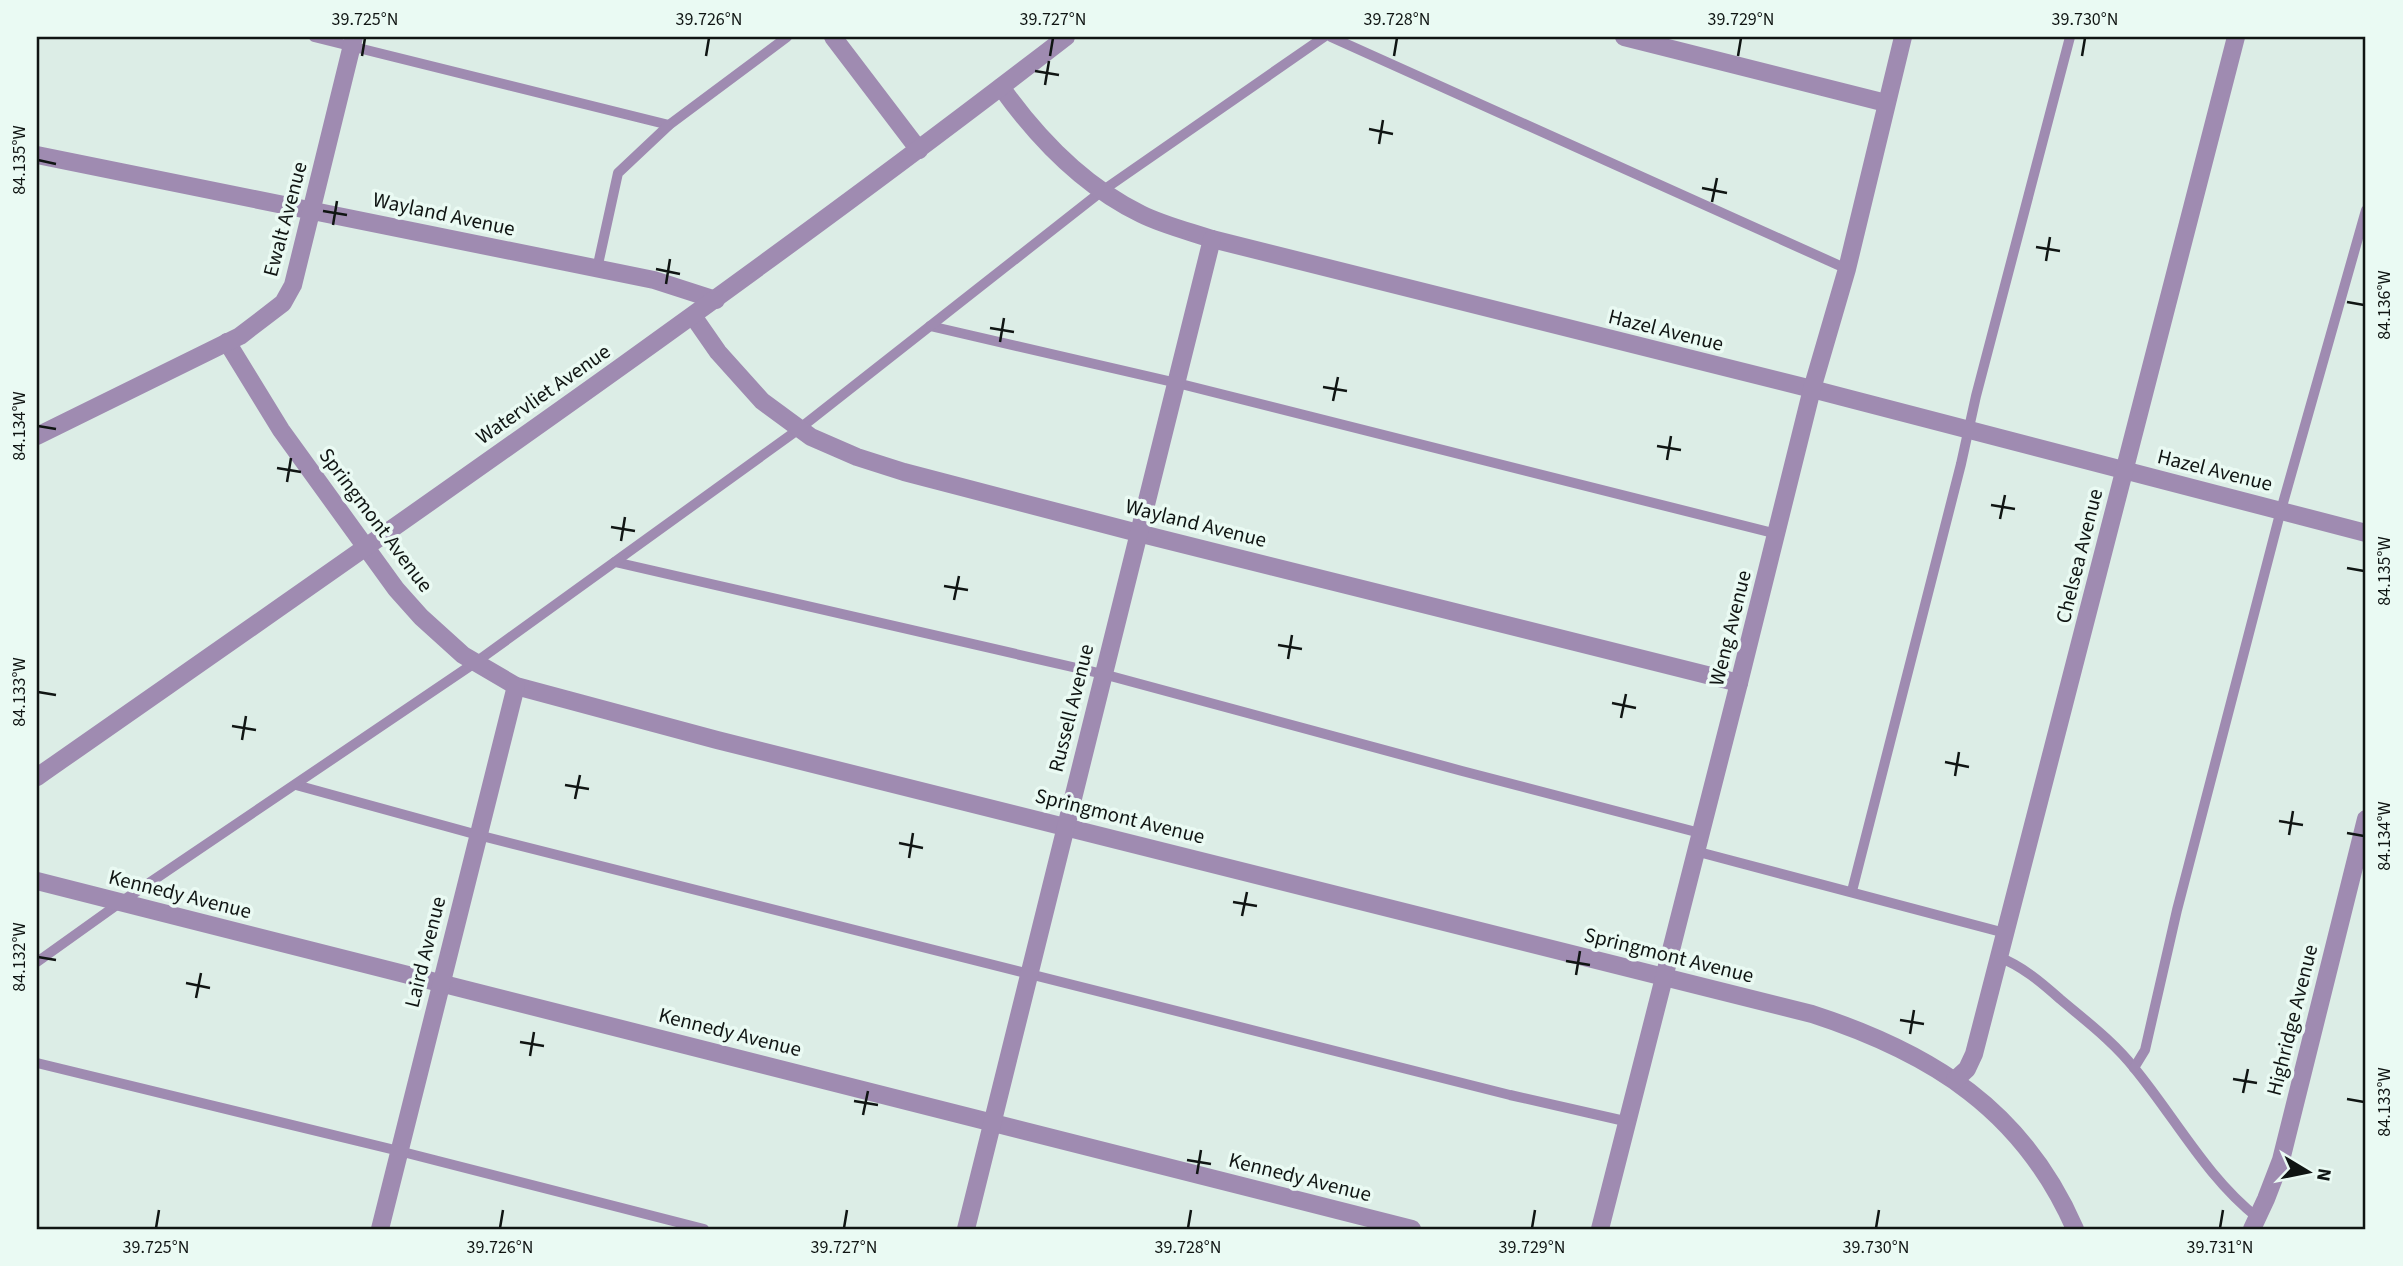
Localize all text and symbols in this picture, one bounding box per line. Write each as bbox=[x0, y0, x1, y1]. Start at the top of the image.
text: 39.725°N bbox=[332, 7, 398, 32]
text: 39.726°N bbox=[676, 7, 742, 32]
text: 39.727°N bbox=[1020, 7, 1086, 32]
text: 39.728°N bbox=[1364, 7, 1430, 32]
text: 39.729°N bbox=[1708, 7, 1774, 32]
text: 39.730°N bbox=[2052, 7, 2118, 32]
text: 84.135°W bbox=[7, 125, 32, 195]
street label: Ewalt Avenue bbox=[255, 158, 315, 280]
street label: Wayland Avenue bbox=[370, 184, 518, 244]
text: 84.136°W bbox=[2372, 270, 2397, 340]
street label: Hazel Avenue bbox=[1605, 301, 1727, 359]
street label: Watervliet Avenue bbox=[470, 336, 616, 452]
text: 84.134°W bbox=[7, 391, 32, 461]
street label: Hazel Avenue bbox=[2154, 441, 2276, 499]
street label: Springmont Avenue bbox=[312, 442, 440, 598]
street label: Chelsea Avenue bbox=[2048, 486, 2110, 626]
street label: Wayland Avenue bbox=[1122, 491, 1270, 555]
text: 84.135°W bbox=[2372, 536, 2397, 606]
street label: Weng Avenue bbox=[1701, 567, 1759, 689]
street label: Russell Avenue bbox=[1041, 641, 1101, 775]
text: 84.133°W bbox=[7, 657, 32, 727]
street label: Springmont Avenue bbox=[1032, 780, 1208, 852]
text: 84.134°W bbox=[2372, 801, 2397, 871]
street label: Kennedy Avenue bbox=[105, 862, 255, 926]
street label: Laird Avenue bbox=[397, 893, 453, 1011]
street label: Springmont Avenue bbox=[1581, 919, 1757, 991]
text: 84.132°W bbox=[7, 922, 32, 992]
street label: Highridge Avenue bbox=[2259, 941, 2325, 1099]
street label: Kennedy Avenue bbox=[655, 1000, 805, 1064]
text: 84.133°W bbox=[2372, 1067, 2397, 1137]
north arrow bbox=[2274, 1136, 2344, 1206]
street label: Kennedy Avenue bbox=[1225, 1145, 1375, 1209]
text: N bbox=[2309, 1166, 2338, 1183]
text: 39.725°N bbox=[123, 1235, 189, 1260]
text: 39.726°N bbox=[467, 1235, 533, 1260]
text: 39.727°N bbox=[811, 1235, 877, 1260]
text: 39.728°N bbox=[1155, 1235, 1221, 1260]
text: 39.729°N bbox=[1499, 1235, 1565, 1260]
text: 39.730°N bbox=[1843, 1235, 1909, 1260]
text: 39.731°N bbox=[2187, 1235, 2253, 1260]

